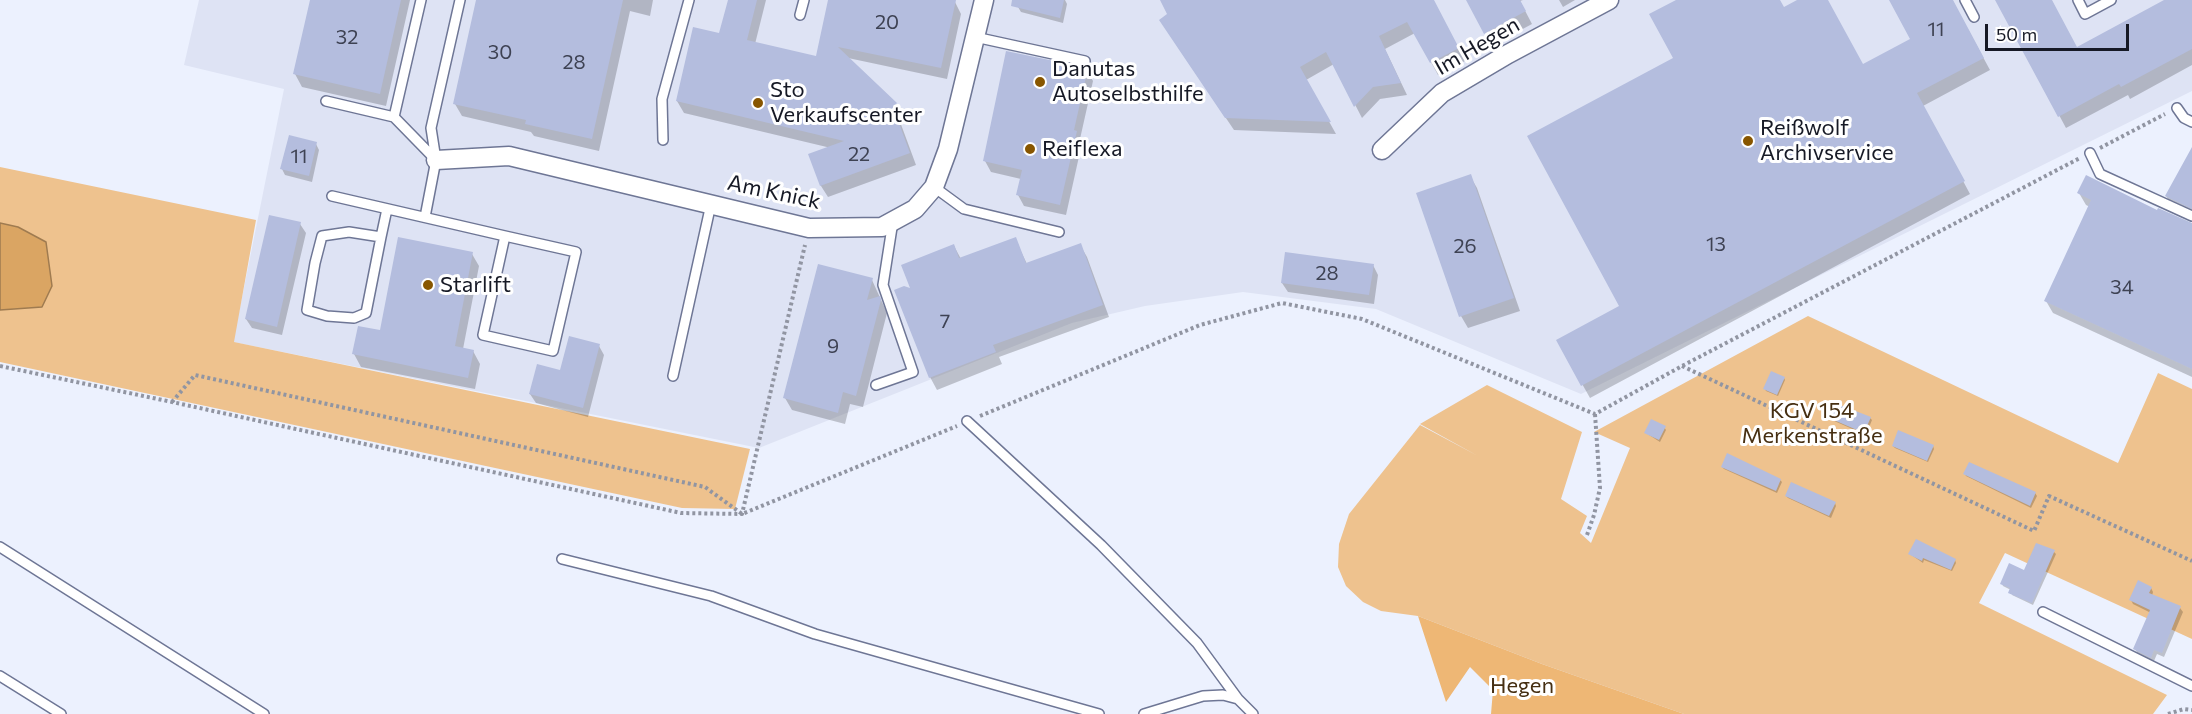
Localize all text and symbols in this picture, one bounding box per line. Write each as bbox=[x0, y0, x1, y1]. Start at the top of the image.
house number: 20 bbox=[875, 10, 899, 34]
street label: Im Hegen bbox=[1430, 11, 1524, 81]
scale bar bbox=[1988, 12, 2132, 50]
house number: 11 bbox=[1927, 17, 1945, 41]
text: 50 m bbox=[1996, 23, 2037, 45]
house number: 32 bbox=[336, 25, 358, 49]
house number: 30 bbox=[488, 40, 512, 64]
house number: 28 bbox=[562, 50, 586, 74]
place label: Danutas Autoselbsthilfe bbox=[1052, 56, 1204, 107]
marker: Danutas Autoselbsthilfe bbox=[1033, 75, 1047, 89]
place label: Sto Verkaufscenter bbox=[770, 77, 922, 128]
marker: Sto Verkaufscenter bbox=[751, 96, 765, 110]
place label: Reißwolf Archivservice bbox=[1760, 115, 1894, 166]
marker: Reißwolf Archivservice bbox=[1741, 134, 1755, 148]
place label: Reiflexa bbox=[1042, 136, 1122, 162]
house number: 22 bbox=[848, 142, 870, 166]
marker: Reiflexa bbox=[1023, 142, 1037, 156]
house number: 11 bbox=[290, 144, 308, 168]
street label: Am Knick bbox=[725, 169, 823, 215]
house number: 13 bbox=[1706, 232, 1726, 256]
house number: 26 bbox=[1453, 234, 1477, 258]
house number: 28 bbox=[1315, 261, 1339, 285]
place label: Starlift bbox=[440, 272, 511, 298]
house number: 34 bbox=[2110, 275, 2134, 299]
marker: Starlift bbox=[421, 278, 435, 292]
house number: 7 bbox=[940, 309, 950, 333]
house number: 9 bbox=[827, 334, 839, 358]
park label: KGV 154 Merkenstraße bbox=[1741, 398, 1883, 450]
park label: Hegen bbox=[1490, 673, 1554, 699]

